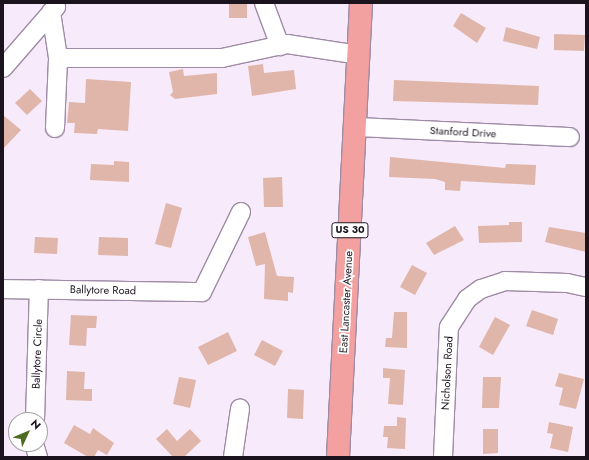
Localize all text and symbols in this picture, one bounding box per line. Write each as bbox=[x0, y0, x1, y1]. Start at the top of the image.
street label: Stanford Drive bbox=[429, 124, 497, 140]
road number: US 30 bbox=[331, 222, 369, 238]
street label: East Lancaster Avenue bbox=[337, 251, 355, 353]
street label: Ballytore Road bbox=[70, 283, 136, 297]
street label: Ballytore Circle bbox=[29, 319, 45, 389]
street label: Nicholson Road bbox=[438, 336, 456, 410]
north arrow bbox=[8, 412, 48, 452]
text: N bbox=[27, 416, 45, 433]

